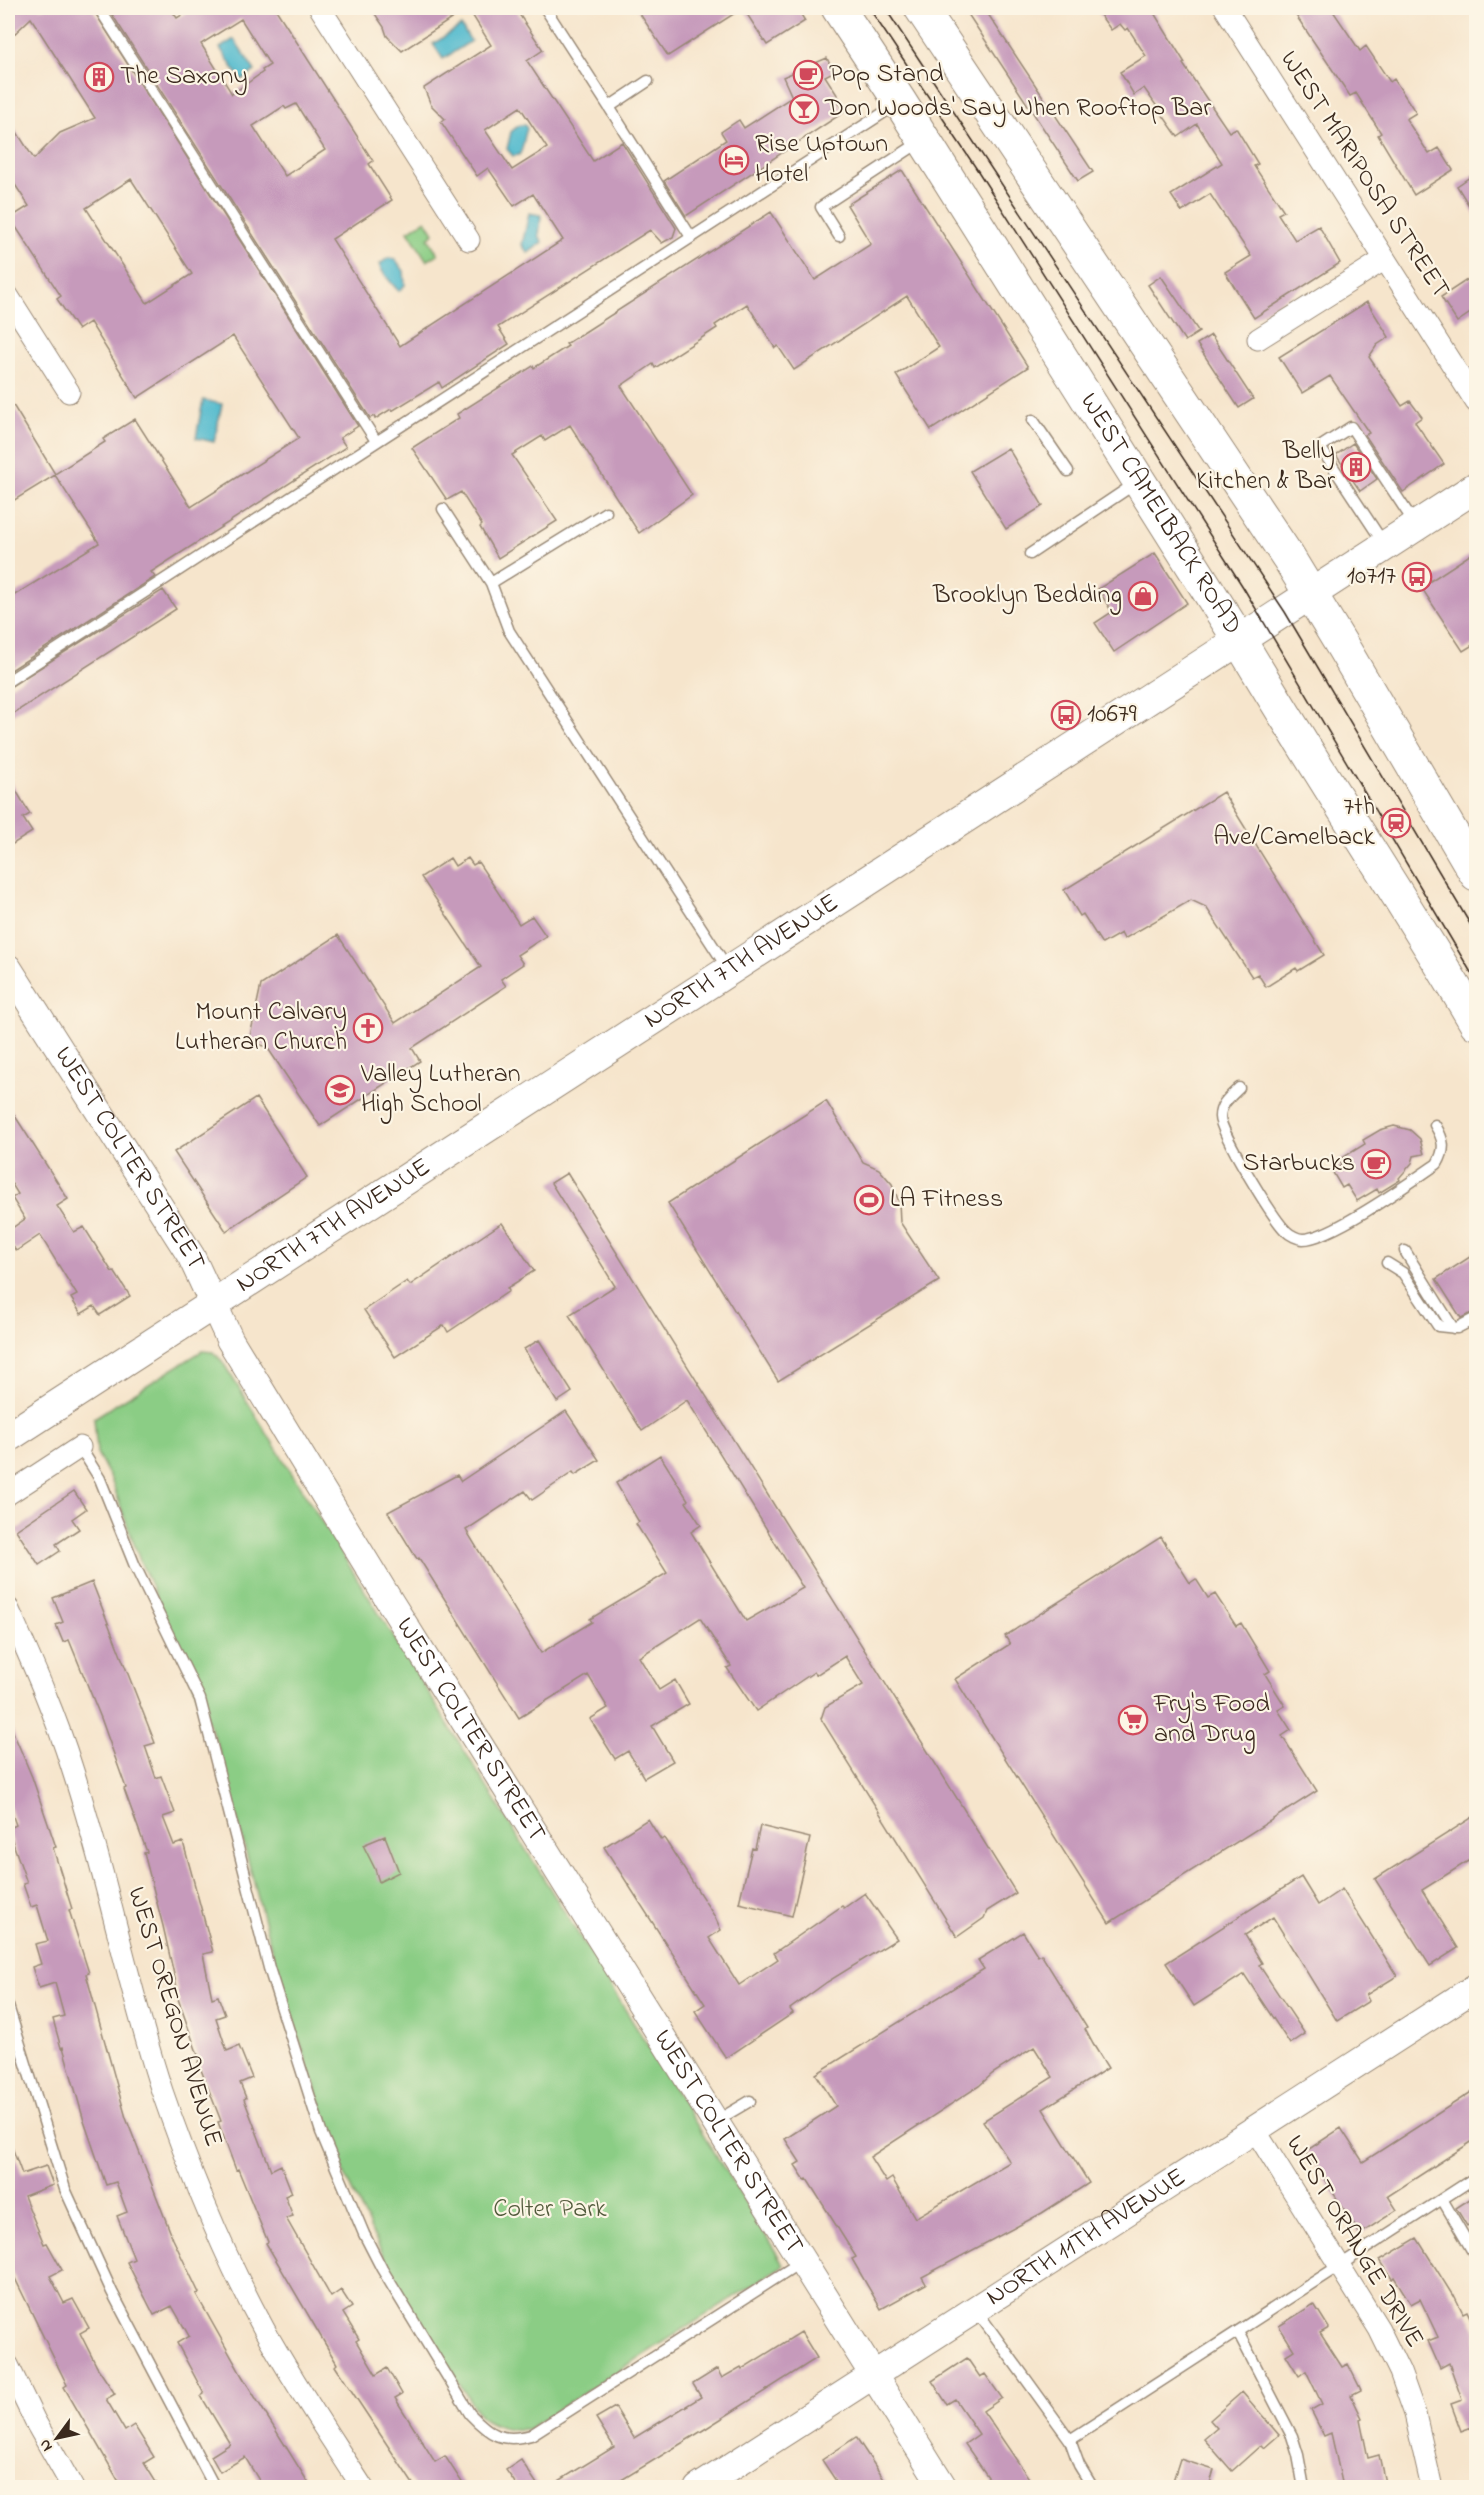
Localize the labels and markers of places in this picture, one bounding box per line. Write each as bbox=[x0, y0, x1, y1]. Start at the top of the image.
place label: Pop Stand bbox=[829, 56, 944, 94]
place label: The Saxony bbox=[120, 58, 248, 96]
cafe icon: Pop Stand bbox=[792, 59, 824, 91]
building icon: The Saxony bbox=[83, 61, 115, 93]
place label: Don Woods' Say When Rooftop Bar bbox=[824, 90, 1212, 128]
bar icon: Don Woods' Say When Rooftop Bar bbox=[788, 93, 820, 125]
place label: Rise Uptown Hotel bbox=[755, 126, 888, 194]
hotel icon: Rise Uptown Hotel bbox=[718, 144, 750, 176]
place label: Belly Kitchen & Bar bbox=[1196, 433, 1336, 501]
building icon: Belly Kitchen & Bar bbox=[1340, 451, 1372, 483]
place label: 10717 bbox=[1347, 558, 1396, 596]
bus stop icon: 10717 bbox=[1401, 561, 1433, 593]
place label: Brooklyn Bedding bbox=[932, 577, 1122, 615]
shop icon: Brooklyn Bedding bbox=[1127, 580, 1159, 612]
place label: 10679 bbox=[1087, 696, 1137, 734]
bus stop icon: 10679 bbox=[1050, 699, 1082, 731]
place label: 7th Ave/Camelback bbox=[1213, 789, 1376, 857]
station icon: 7th Ave/Camelback bbox=[1380, 807, 1412, 839]
place label: Mount Calvary Lutheran Church bbox=[175, 994, 347, 1062]
church icon: Mount Calvary Lutheran Church bbox=[352, 1012, 384, 1044]
place label: Valley Lutheran High School bbox=[360, 1056, 521, 1124]
school or university icon: Valley Lutheran High School bbox=[324, 1074, 356, 1106]
place label: Starbucks bbox=[1243, 1145, 1355, 1183]
cafe icon: Starbucks bbox=[1360, 1148, 1392, 1180]
place label: LA Fitness bbox=[890, 1181, 1003, 1219]
sports icon: LA Fitness bbox=[853, 1184, 885, 1216]
place label: Fry's Food and Drug bbox=[1153, 1686, 1270, 1754]
supermarket icon: Fry's Food and Drug bbox=[1117, 1704, 1149, 1736]

